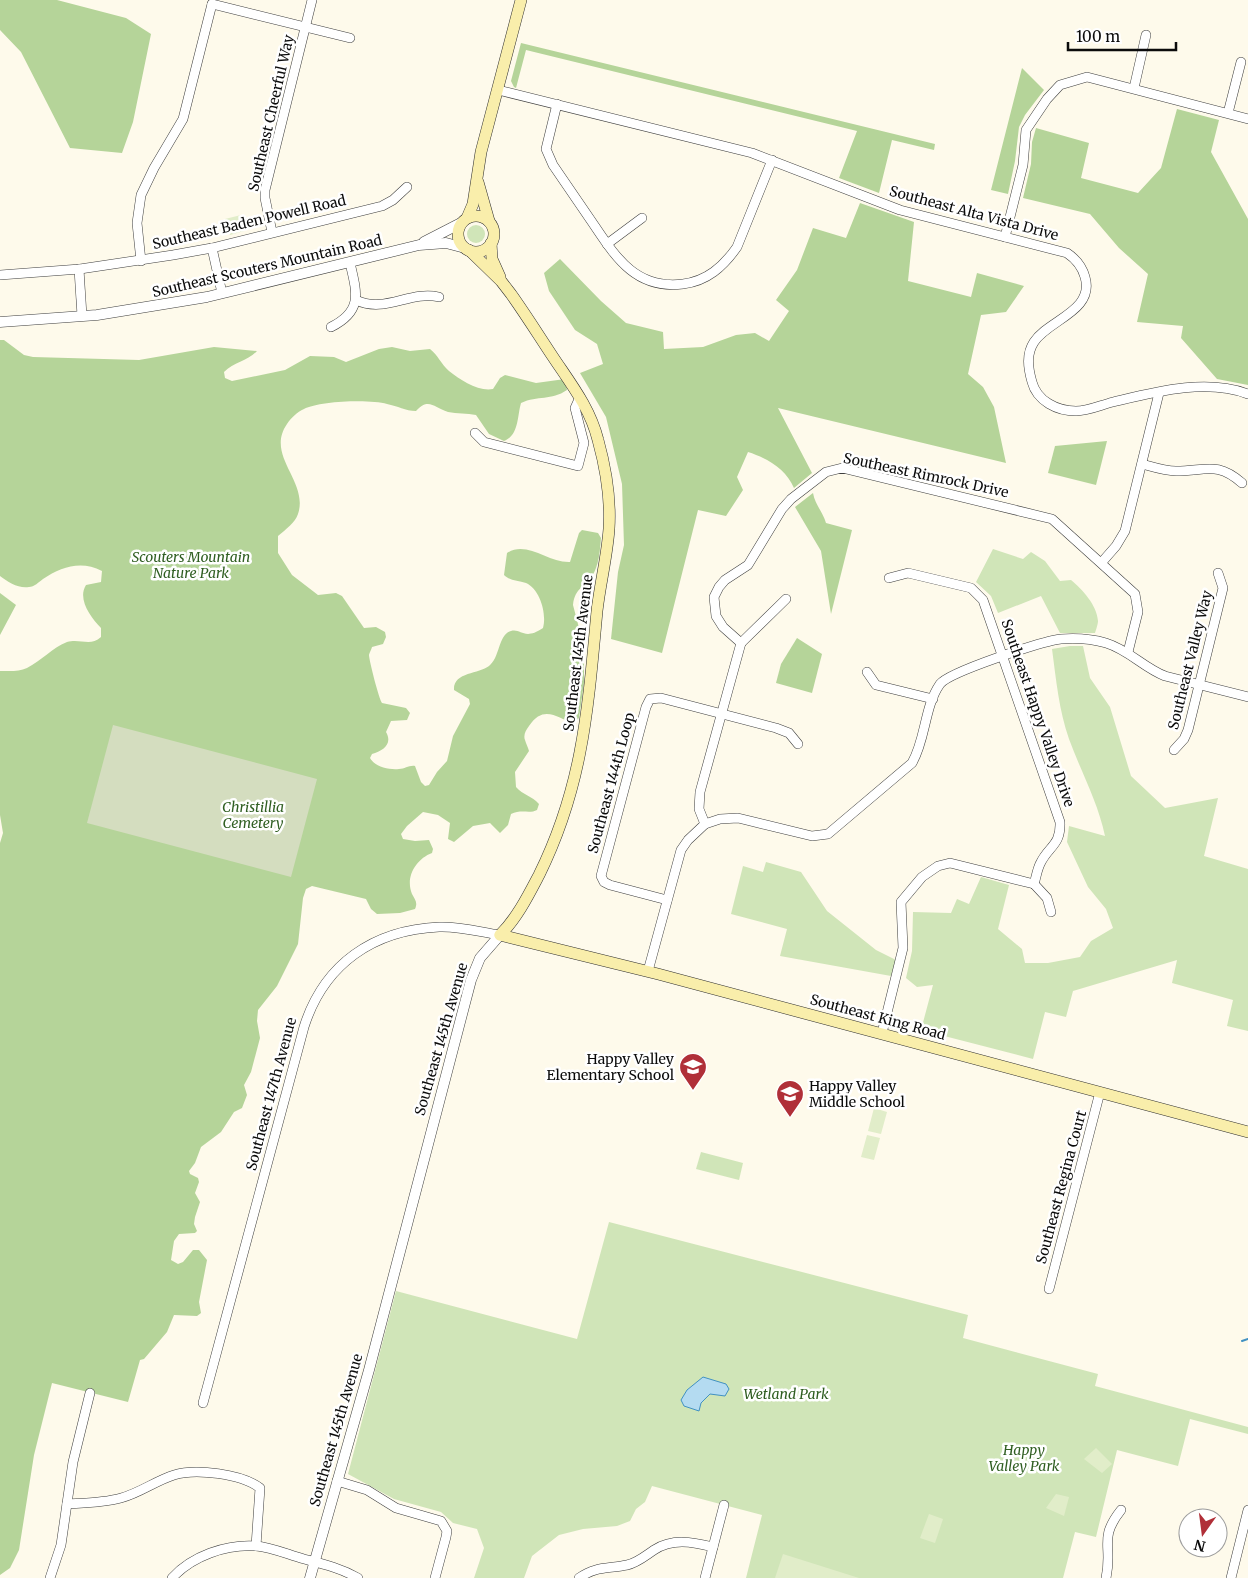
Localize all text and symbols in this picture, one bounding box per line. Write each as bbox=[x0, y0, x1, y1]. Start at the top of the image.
scale bar bbox=[1068, 20, 1176, 52]
text: 100 m bbox=[1076, 27, 1120, 46]
street label: Southeast Cheerful Way bbox=[244, 32, 298, 193]
street label: Southeast Alta Vista Drive bbox=[887, 182, 1061, 244]
street label: Southeast Baden Powell Road bbox=[150, 191, 348, 253]
street label: Southeast Scouters Mountain Road bbox=[150, 231, 384, 301]
street label: Southeast Rimrock Drive bbox=[842, 449, 1010, 501]
park label: Scouters Mountain Nature Park bbox=[132, 548, 250, 582]
street label: Southeast 145th Avenue bbox=[559, 573, 597, 733]
street label: Southeast Valley Way bbox=[1164, 588, 1216, 731]
street label: Southeast Happy Valley Drive bbox=[997, 617, 1079, 809]
street label: Southeast 144th Loop bbox=[584, 710, 639, 855]
park label: Christillia Cemetery bbox=[222, 798, 284, 832]
street label: Southeast 145th Avenue bbox=[411, 961, 471, 1117]
street label: Southeast King Road bbox=[808, 990, 948, 1044]
street label: Southeast 147th Avenue bbox=[242, 1015, 300, 1173]
place label: Happy Valley Elementary School bbox=[547, 1050, 675, 1084]
school or university icon: Happy Valley Elementary School bbox=[678, 1052, 708, 1091]
place label: Happy Valley Middle School bbox=[809, 1077, 906, 1111]
school or university icon: Happy Valley Middle School bbox=[775, 1079, 805, 1118]
street label: Southeast Regina Court bbox=[1032, 1108, 1090, 1266]
street label: Southeast 145th Avenue bbox=[306, 1352, 366, 1508]
park label: Wetland Park bbox=[743, 1385, 829, 1403]
park label: Happy Valley Park bbox=[989, 1441, 1060, 1475]
north arrow bbox=[1178, 1508, 1228, 1558]
text: N bbox=[1192, 1536, 1207, 1556]

